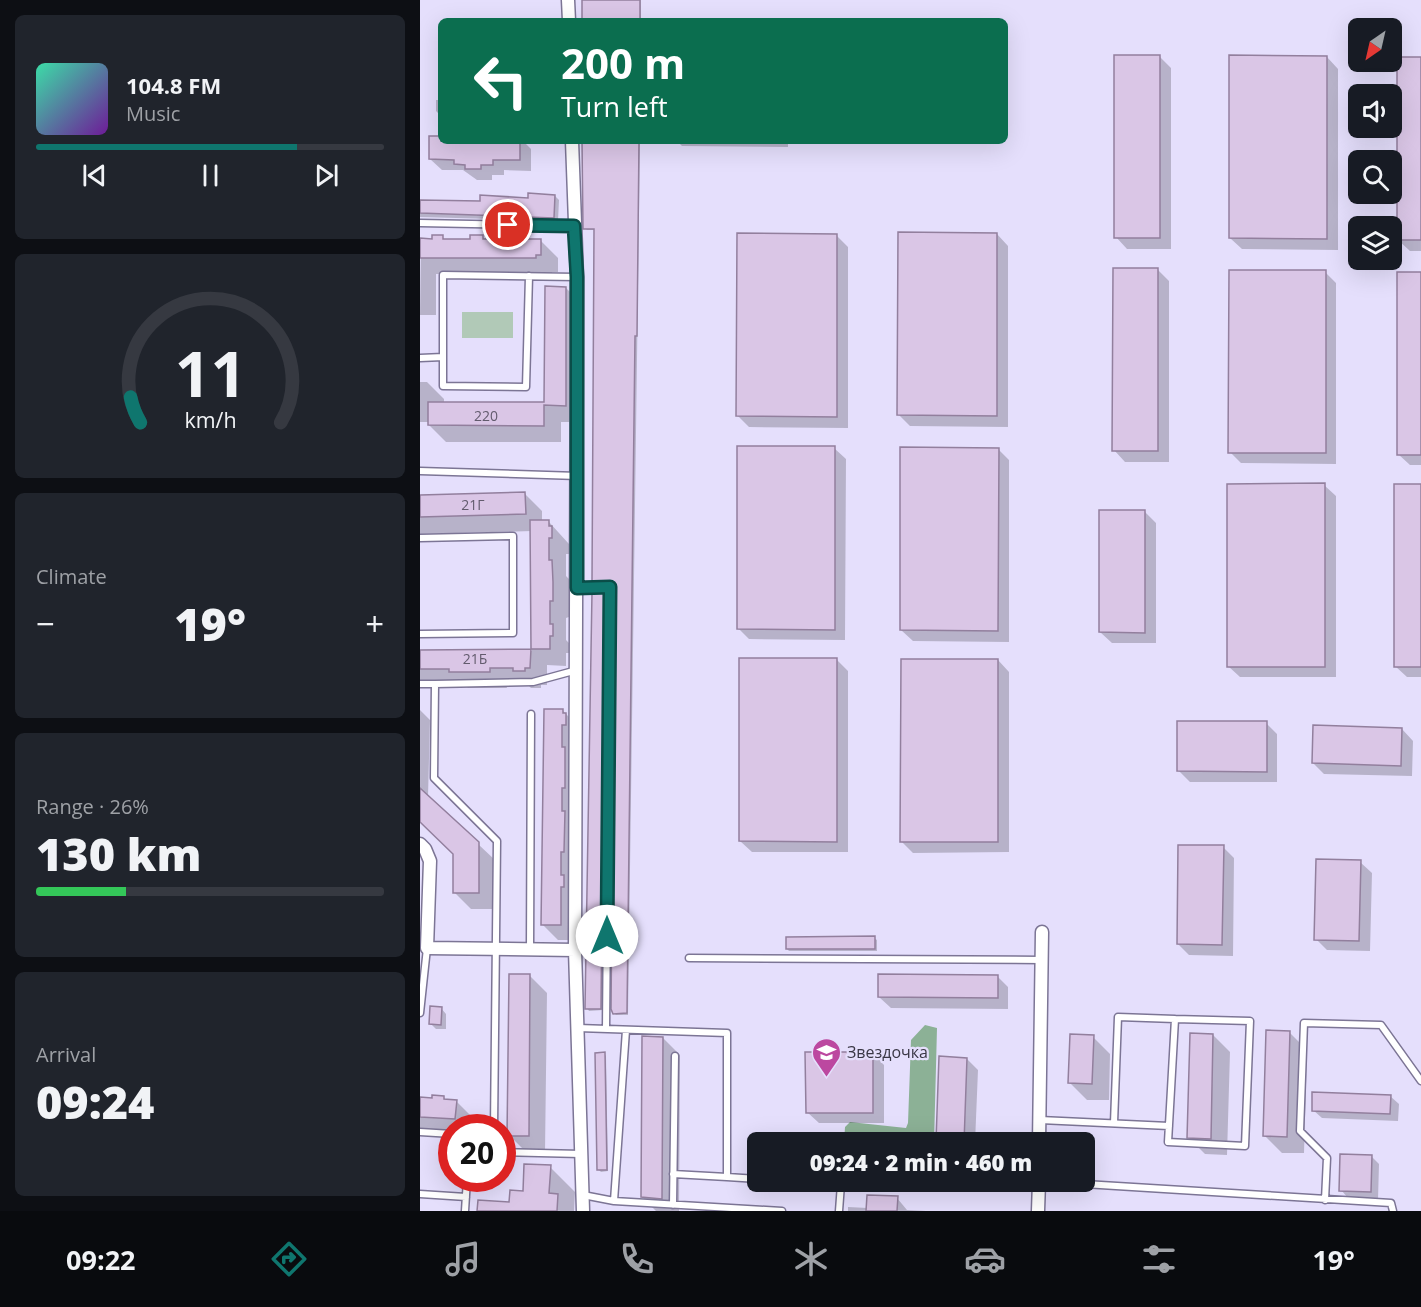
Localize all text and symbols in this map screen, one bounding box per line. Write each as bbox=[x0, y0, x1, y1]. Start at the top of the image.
north arrow bbox=[1348, 18, 1402, 72]
map controls bbox=[1348, 18, 1402, 270]
text: 200 m bbox=[561, 34, 685, 91]
icon: left bbox=[462, 42, 540, 120]
text: 104.8 FM bbox=[126, 70, 221, 100]
button: sound bbox=[1348, 84, 1402, 138]
text: Turn left bbox=[561, 88, 668, 125]
text: Music bbox=[126, 100, 180, 127]
button: search bbox=[1348, 150, 1402, 204]
icon: previous bbox=[78, 159, 111, 192]
icon: pause bbox=[194, 159, 227, 192]
icon: next bbox=[310, 159, 343, 192]
pin bbox=[482, 199, 533, 250]
icon: arrive bbox=[491, 208, 524, 241]
button: layers bbox=[1348, 216, 1402, 270]
text: 11 bbox=[174, 330, 246, 415]
text: km/h bbox=[184, 406, 236, 435]
house number: 220 bbox=[474, 406, 498, 425]
house number: 21Г bbox=[461, 495, 485, 514]
text: Climate bbox=[36, 563, 107, 590]
text: 19° bbox=[174, 593, 246, 654]
text: − bbox=[36, 601, 55, 646]
text: + bbox=[365, 601, 384, 646]
house number: 21Б bbox=[463, 649, 487, 668]
text: Range · 26% bbox=[36, 793, 149, 820]
text: 130 km bbox=[36, 823, 201, 884]
position arrow bbox=[575, 904, 639, 968]
school or university icon: Звездочка bbox=[810, 1036, 842, 1078]
text: Arrival bbox=[36, 1041, 96, 1068]
place label: Звездочка bbox=[847, 1041, 928, 1063]
text: 09:24 bbox=[36, 1071, 154, 1132]
speed limit sign: 20 bbox=[438, 1114, 516, 1192]
text: 09:24 · 2 min · 460 m bbox=[810, 1147, 1032, 1177]
icon: directions bbox=[268, 1238, 310, 1280]
icon: music bbox=[442, 1238, 484, 1280]
icon: phone bbox=[616, 1238, 658, 1280]
icon: climate bbox=[790, 1238, 832, 1280]
icon: car bbox=[964, 1238, 1006, 1280]
icon: filters bbox=[1138, 1238, 1180, 1280]
text: 09:22 bbox=[66, 1241, 136, 1278]
text: 19° bbox=[1312, 1241, 1355, 1278]

